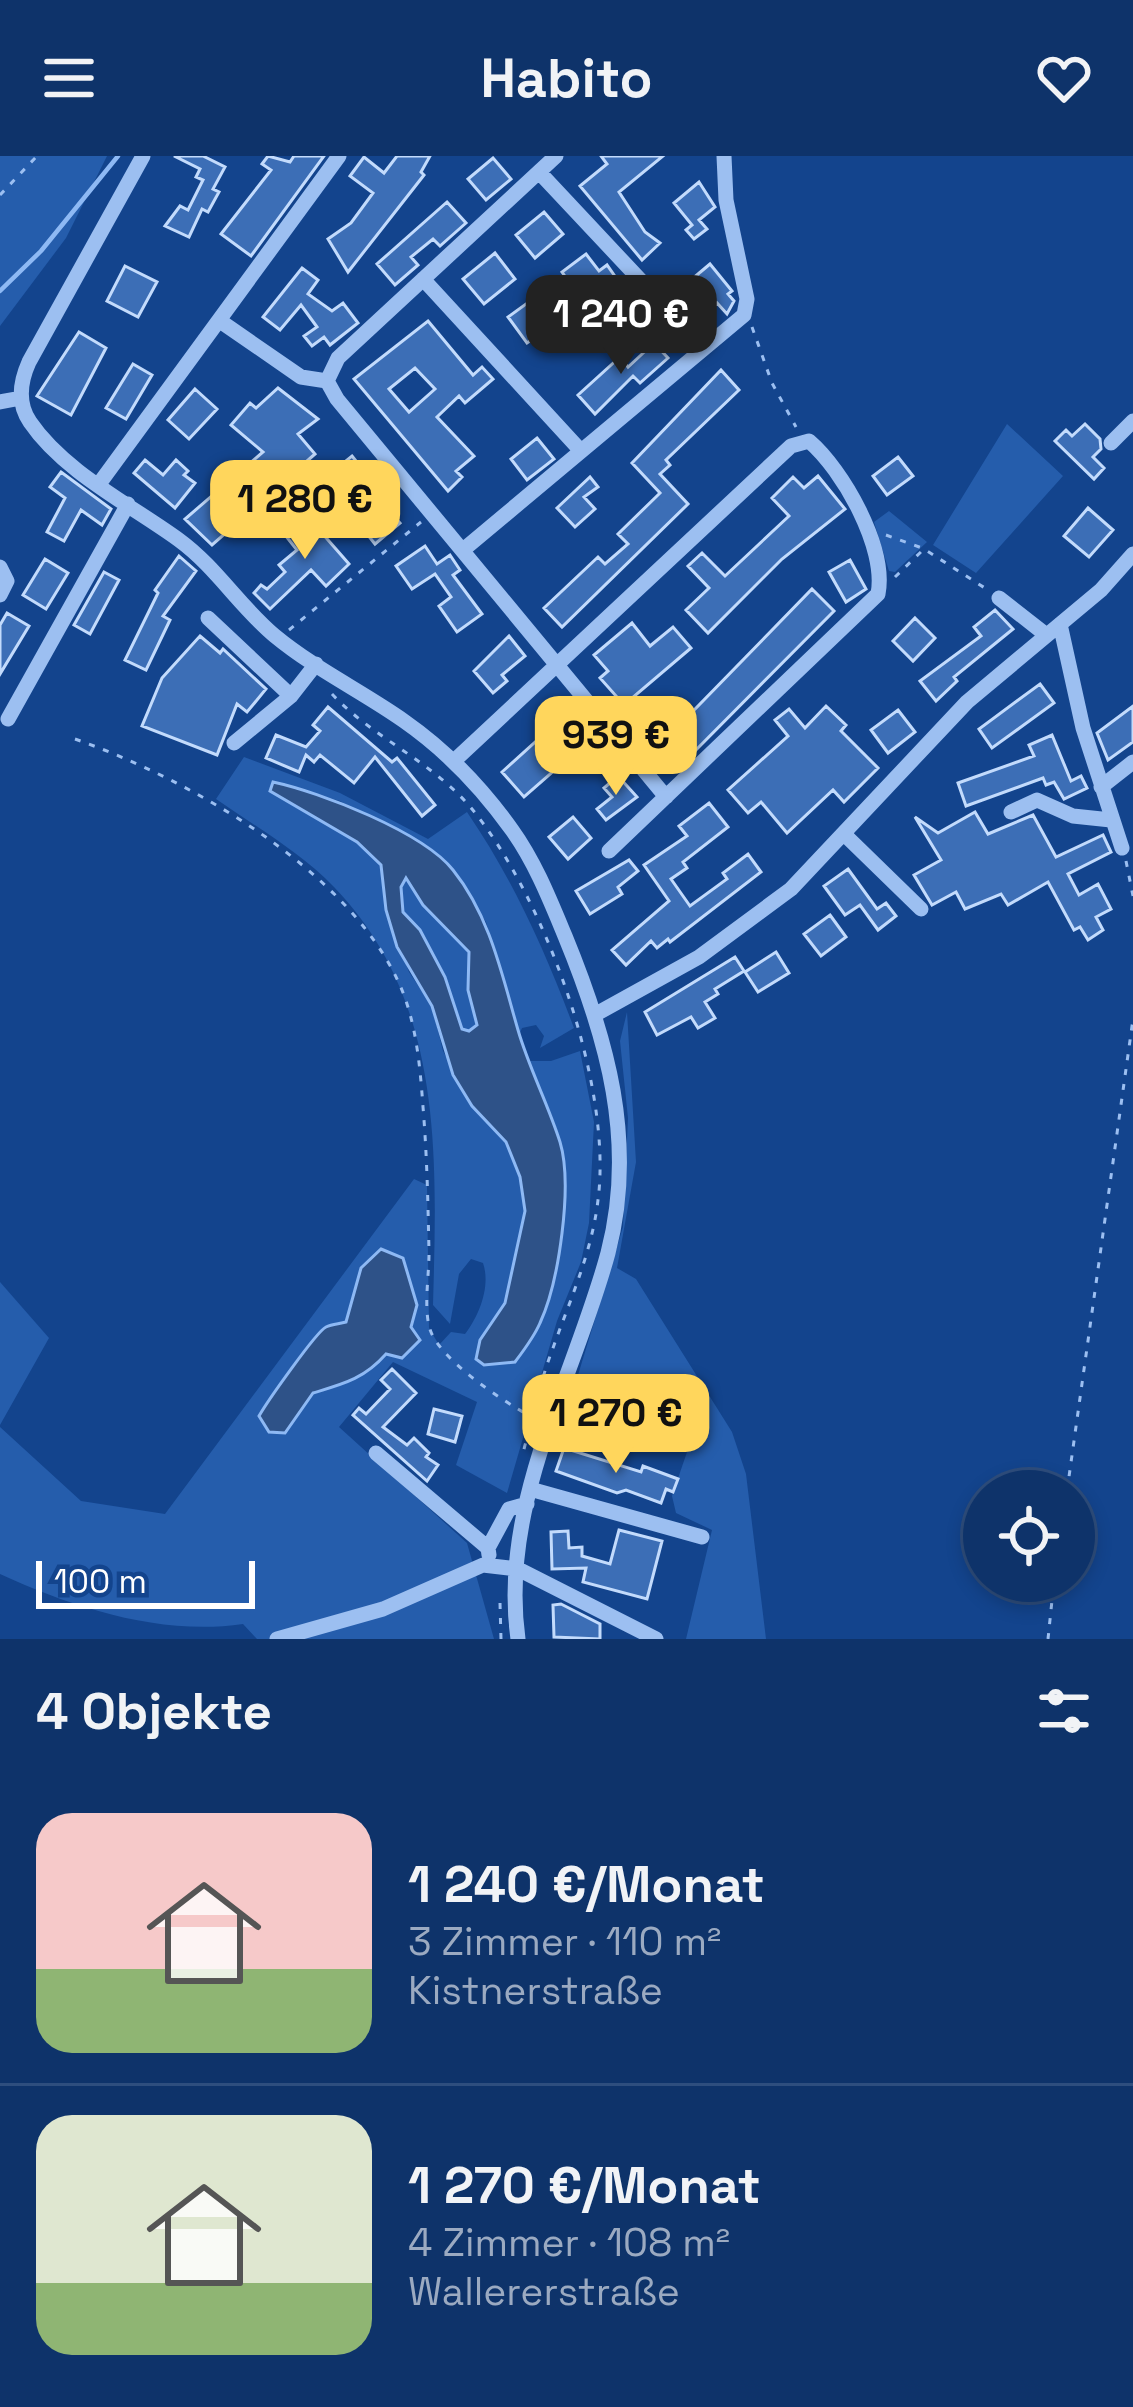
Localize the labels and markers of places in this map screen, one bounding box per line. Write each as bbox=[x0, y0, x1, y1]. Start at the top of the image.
pin: 1 240 € bbox=[510, 275, 732, 377]
pin: 1 280 € bbox=[194, 460, 416, 562]
pin: 939 € bbox=[532, 696, 700, 798]
pin: 1 270 € bbox=[505, 1374, 727, 1476]

